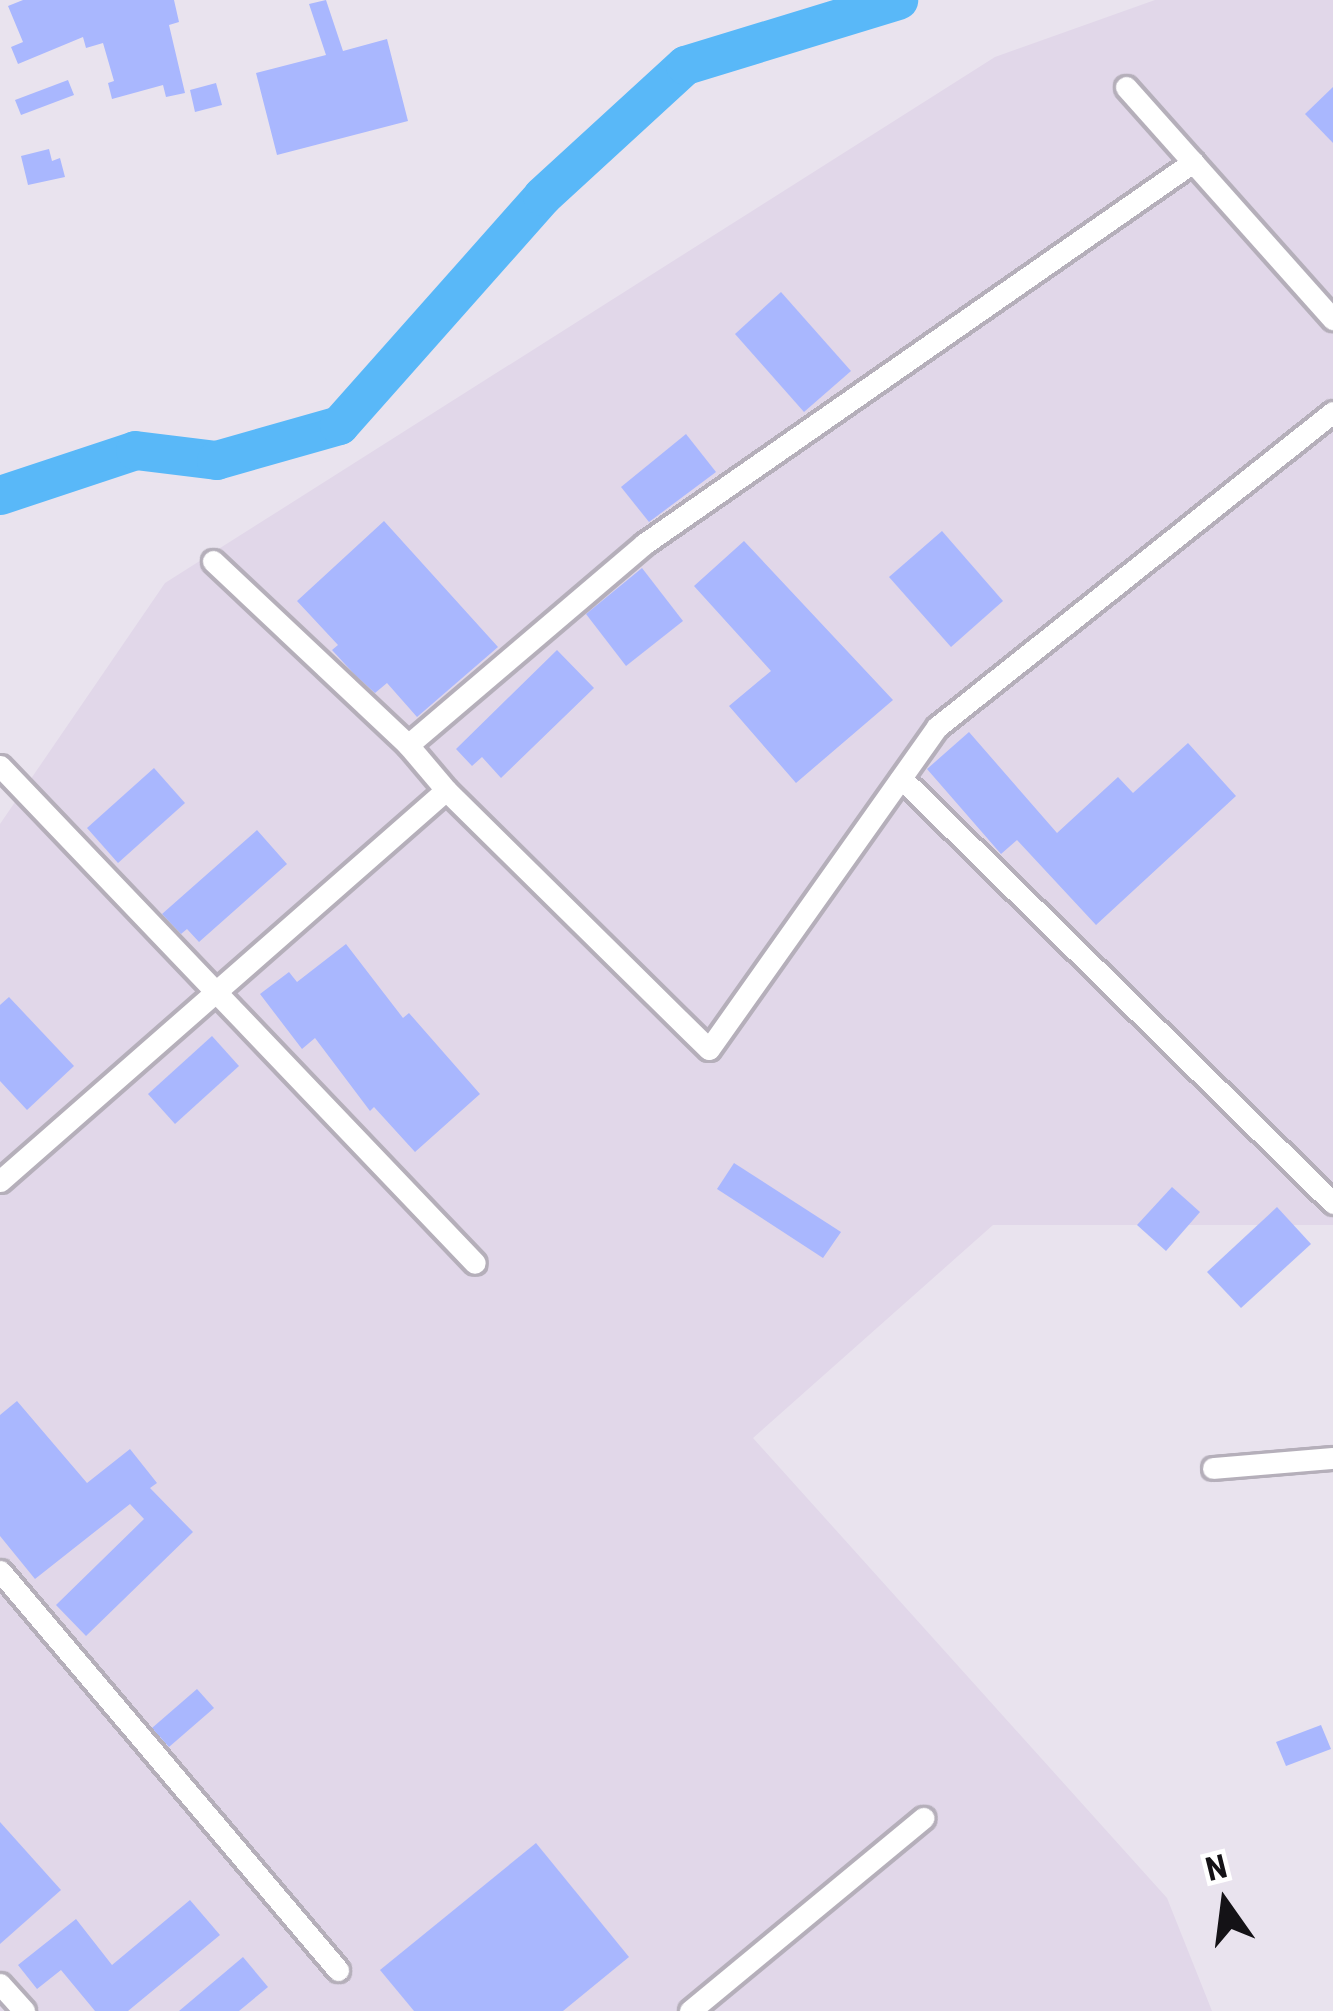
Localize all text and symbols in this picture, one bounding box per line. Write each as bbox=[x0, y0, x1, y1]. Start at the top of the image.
north arrow bbox=[1165, 1843, 1285, 1963]
text: N bbox=[1202, 1846, 1231, 1889]

